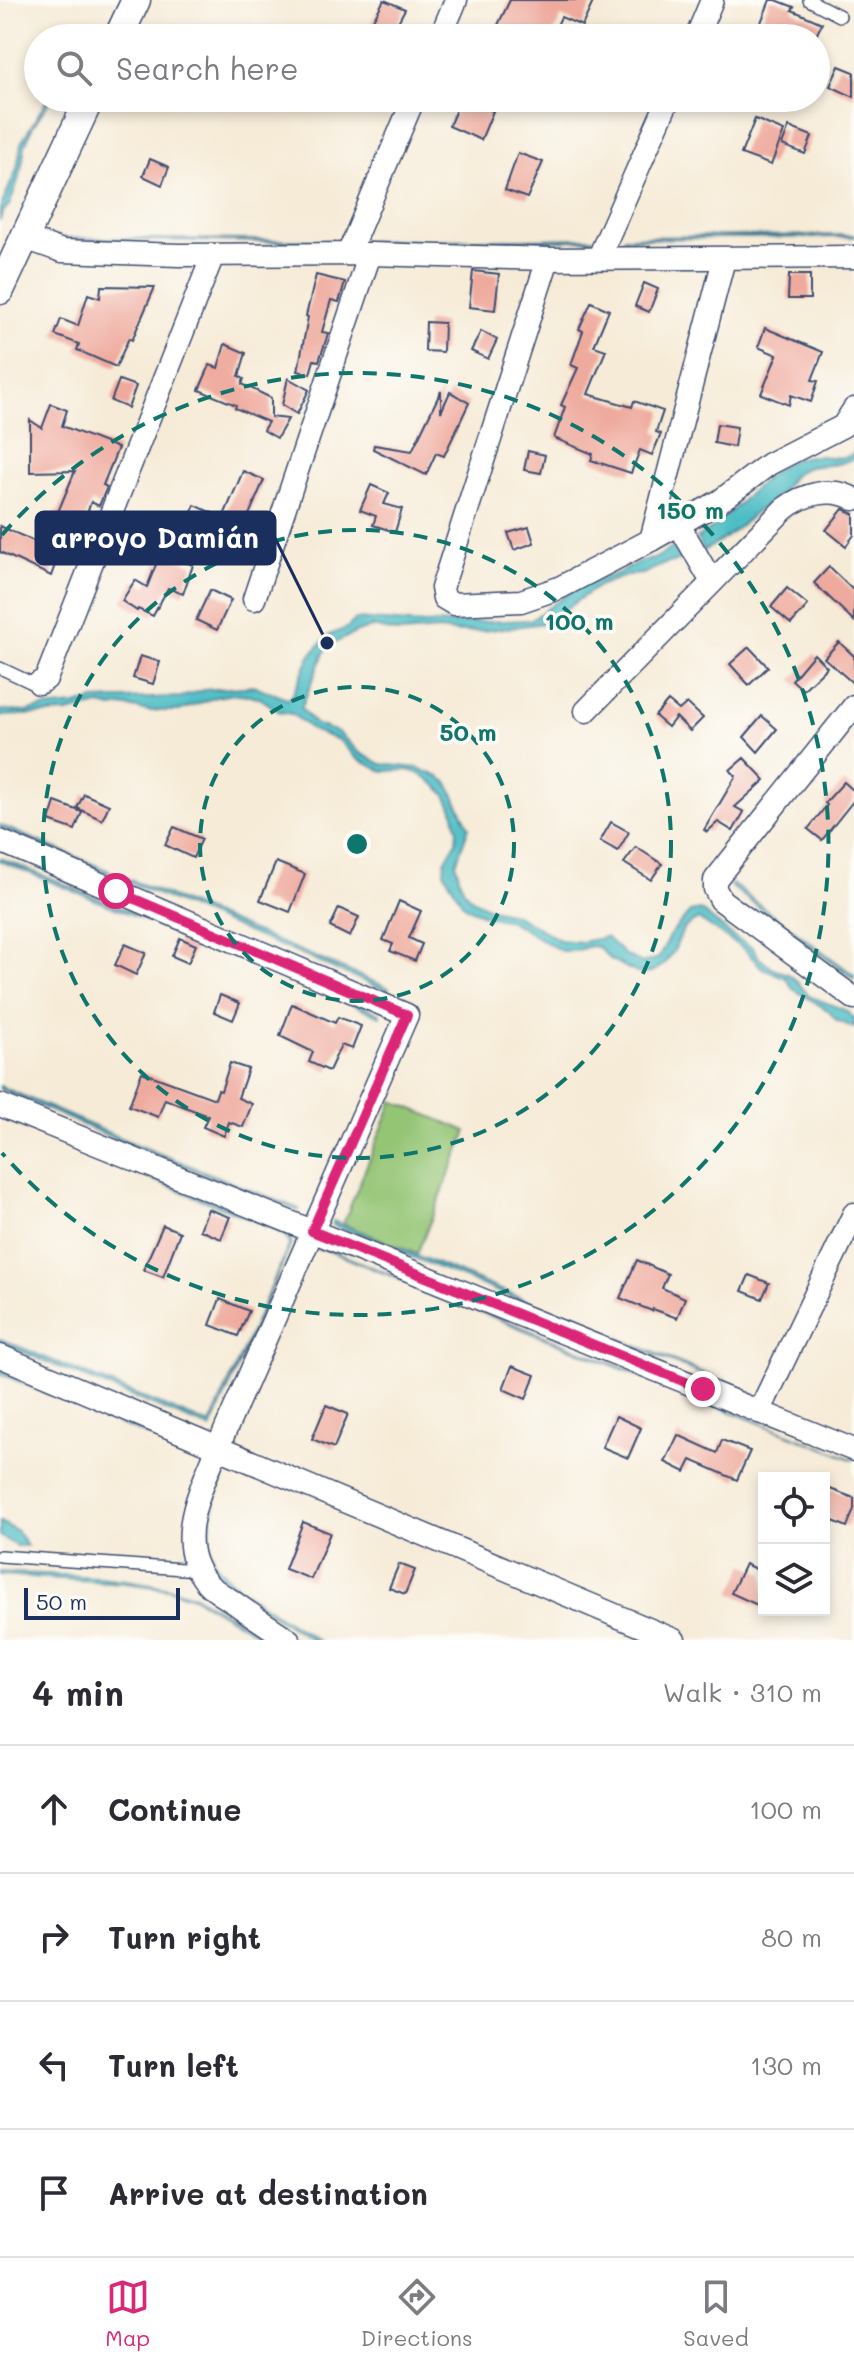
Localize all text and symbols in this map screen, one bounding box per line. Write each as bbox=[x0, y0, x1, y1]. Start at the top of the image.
search box bbox=[24, 24, 830, 112]
icon: search bbox=[52, 46, 96, 90]
text: Search here bbox=[116, 48, 299, 88]
text: 150 m bbox=[656, 494, 724, 525]
callout: arroyo Damián bbox=[36, 512, 275, 564]
text: arroyo Damián bbox=[51, 519, 259, 556]
text: 100 m bbox=[544, 605, 614, 636]
text: 50 m bbox=[439, 716, 497, 747]
centre of rings bbox=[343, 830, 371, 858]
route start bbox=[98, 873, 134, 909]
route end bbox=[685, 1371, 721, 1407]
map controls bbox=[758, 1472, 830, 1616]
button: locate bbox=[758, 1472, 830, 1544]
button: layers bbox=[758, 1544, 830, 1616]
scale bar bbox=[24, 1584, 180, 1620]
text: 50 m bbox=[36, 1587, 87, 1616]
text: 4 min bbox=[32, 1670, 124, 1715]
text: Walk · 310 m bbox=[663, 1675, 822, 1709]
icon: ahead bbox=[32, 1787, 76, 1831]
text: Continue bbox=[108, 1789, 241, 1829]
text: 100 m bbox=[749, 1792, 822, 1826]
icon: right bbox=[32, 1915, 76, 1959]
text: Turn right bbox=[108, 1917, 261, 1957]
text: 80 m bbox=[761, 1920, 822, 1954]
icon: left bbox=[32, 2043, 76, 2087]
text: Turn left bbox=[108, 2045, 239, 2085]
text: 130 m bbox=[750, 2048, 822, 2082]
icon: arrive bbox=[32, 2171, 76, 2215]
text: Arrive at destination bbox=[108, 2173, 428, 2213]
tab: Map bbox=[105, 2275, 150, 2352]
tab: Directions bbox=[361, 2275, 473, 2352]
tab: Saved bbox=[683, 2275, 749, 2352]

